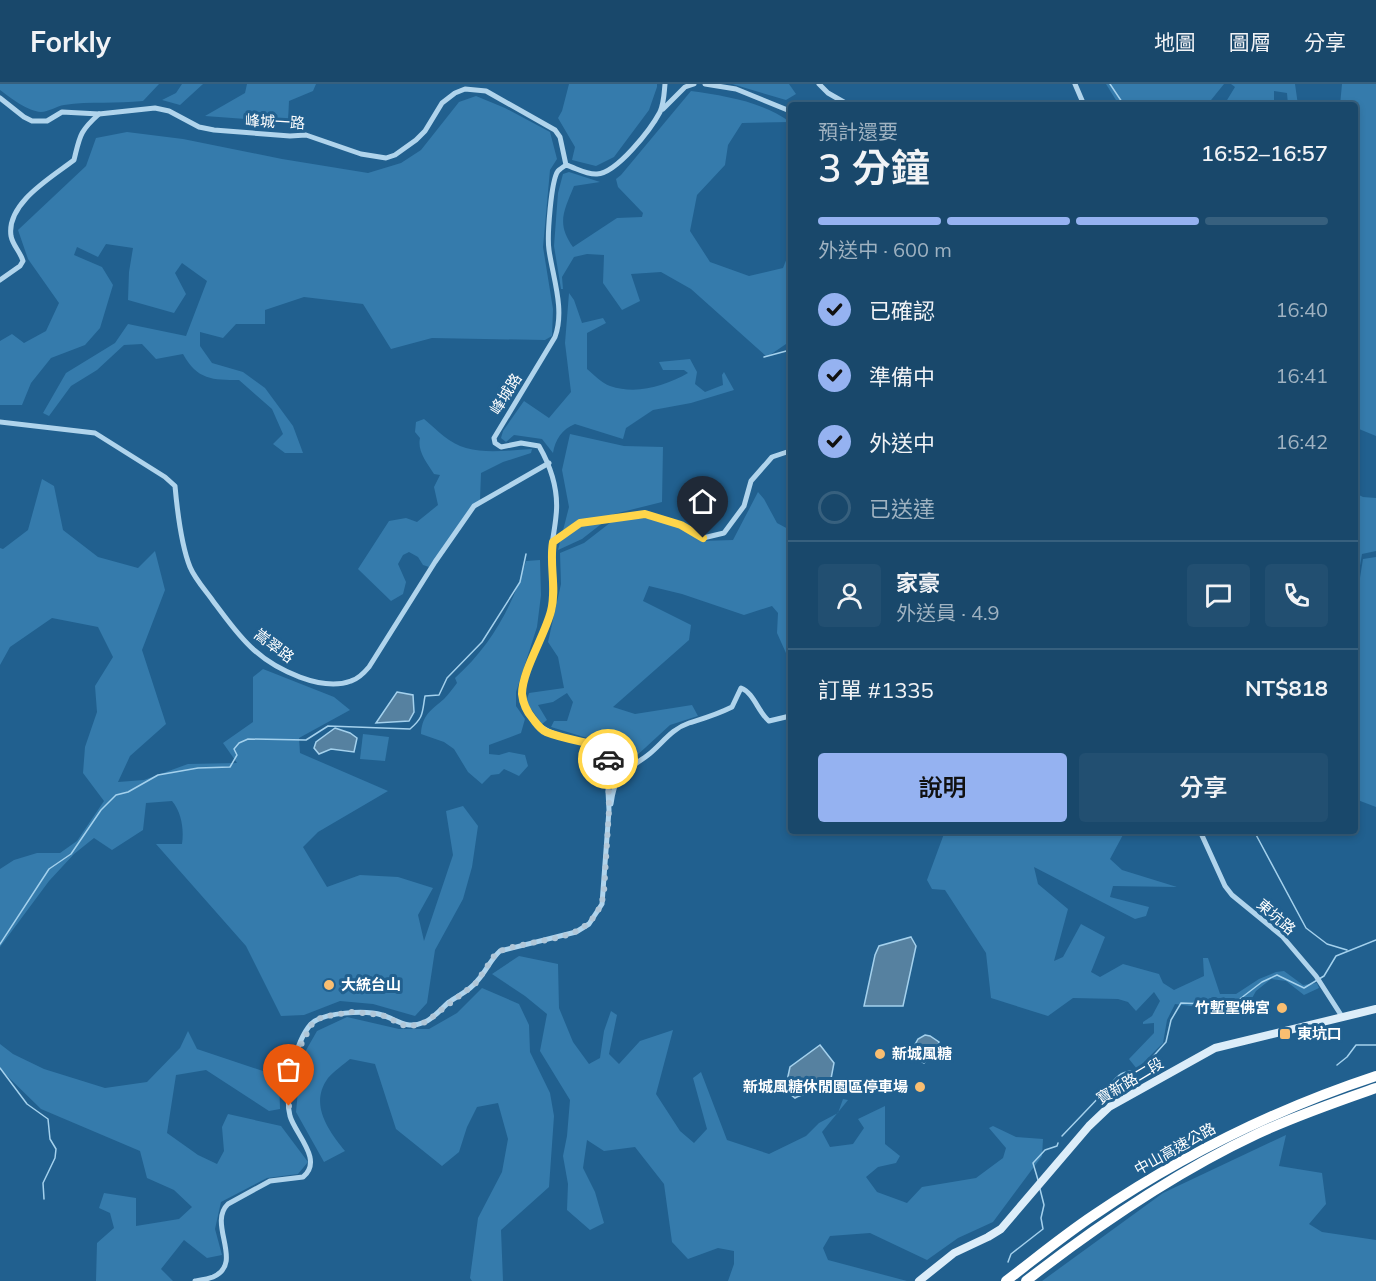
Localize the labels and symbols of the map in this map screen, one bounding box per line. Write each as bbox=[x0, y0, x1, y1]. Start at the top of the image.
street label: 峰城一路 bbox=[245, 110, 305, 133]
street label: 峰城路 bbox=[486, 370, 526, 418]
pin bbox=[677, 476, 728, 538]
street label: 嵩翠路 bbox=[251, 624, 298, 667]
courier bbox=[578, 729, 638, 789]
street label: 東坑路 bbox=[1253, 895, 1300, 939]
place label: 大統台山 bbox=[341, 975, 401, 994]
marker: 大統台山 bbox=[322, 978, 336, 992]
place label: 竹塹聖佛宮 bbox=[1195, 998, 1270, 1017]
marker: 竹塹聖佛宮 bbox=[1275, 1001, 1289, 1015]
place label: 東坑口 bbox=[1297, 1024, 1342, 1043]
marker: 東坑口 bbox=[1278, 1027, 1292, 1041]
pin bbox=[263, 1044, 314, 1106]
place label: 新城風糖 bbox=[892, 1044, 952, 1063]
marker: 新城風糖 bbox=[873, 1047, 887, 1061]
street label: 寶新路二段 bbox=[1093, 1053, 1167, 1108]
place label: 新城風糖休閒園區停車場 bbox=[743, 1077, 908, 1096]
marker: 新城風糖休閒園區停車場 bbox=[913, 1080, 927, 1094]
street label: 中山高速公路 bbox=[1131, 1118, 1219, 1179]

